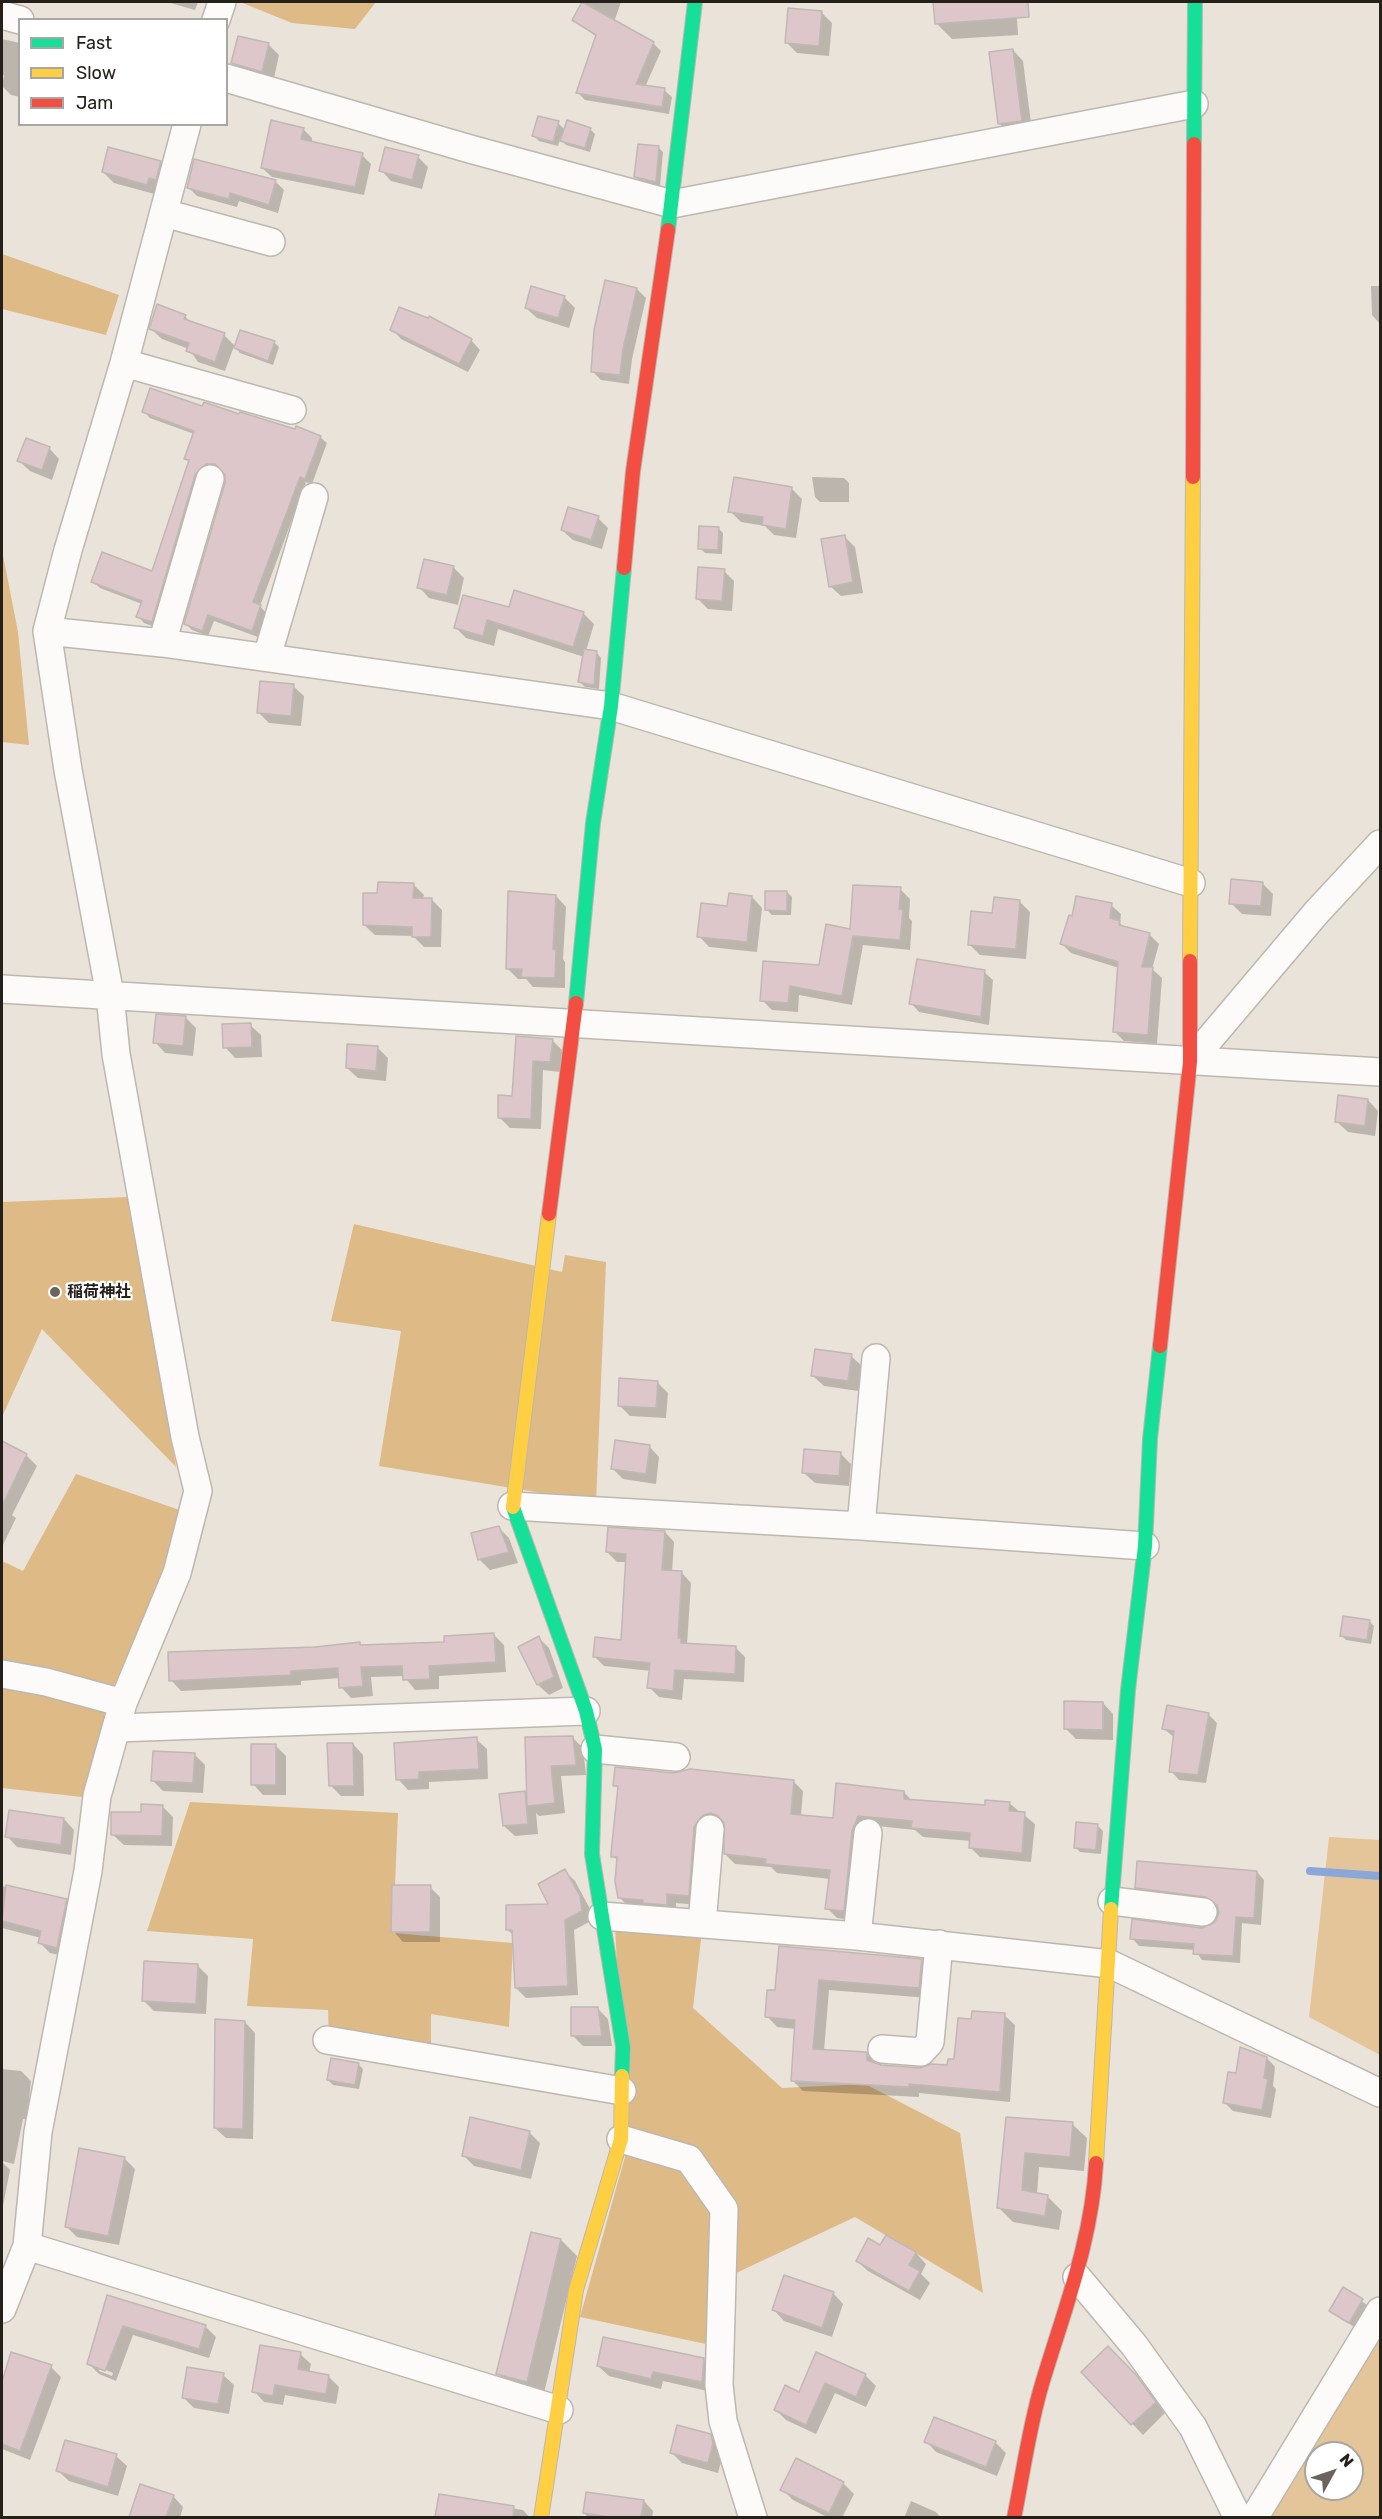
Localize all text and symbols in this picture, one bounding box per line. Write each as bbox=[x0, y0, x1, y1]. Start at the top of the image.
legend bbox=[18, 18, 228, 126]
text: Fast bbox=[76, 32, 112, 54]
text: Slow bbox=[76, 62, 116, 84]
text: Jam bbox=[76, 92, 113, 114]
place label: 稲荷神社 bbox=[67, 1282, 131, 1302]
marker: 稲荷神社 bbox=[48, 1285, 62, 1299]
north arrow bbox=[1304, 2441, 1364, 2501]
text: N bbox=[1336, 2450, 1358, 2471]

